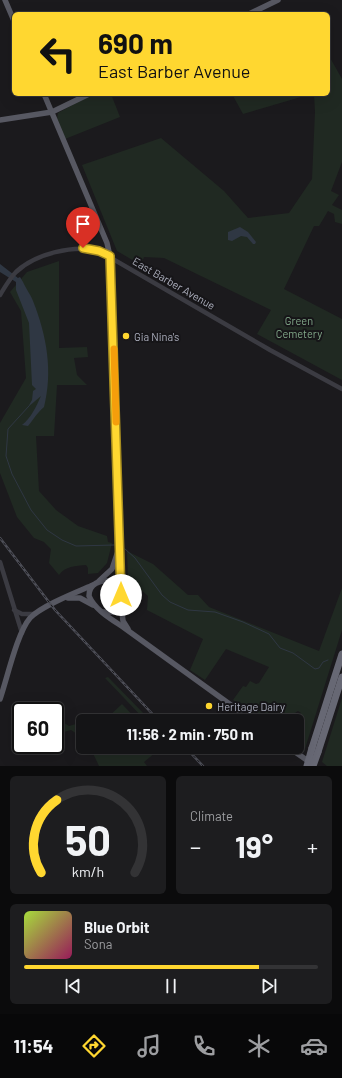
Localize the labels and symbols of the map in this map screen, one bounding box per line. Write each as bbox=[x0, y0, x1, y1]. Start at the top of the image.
pin bbox=[66, 207, 100, 248]
street label: East Barber Avenue bbox=[130, 254, 218, 312]
park label: Green Cemetery bbox=[276, 314, 322, 340]
place label: Gia Nina's bbox=[134, 330, 179, 343]
marker: Gia Nina's bbox=[121, 331, 131, 341]
position arrow bbox=[100, 574, 142, 616]
place label: Heritage Dairy bbox=[217, 700, 285, 713]
marker: Heritage Dairy bbox=[204, 701, 214, 711]
speed limit sign: 60 bbox=[12, 702, 64, 754]

